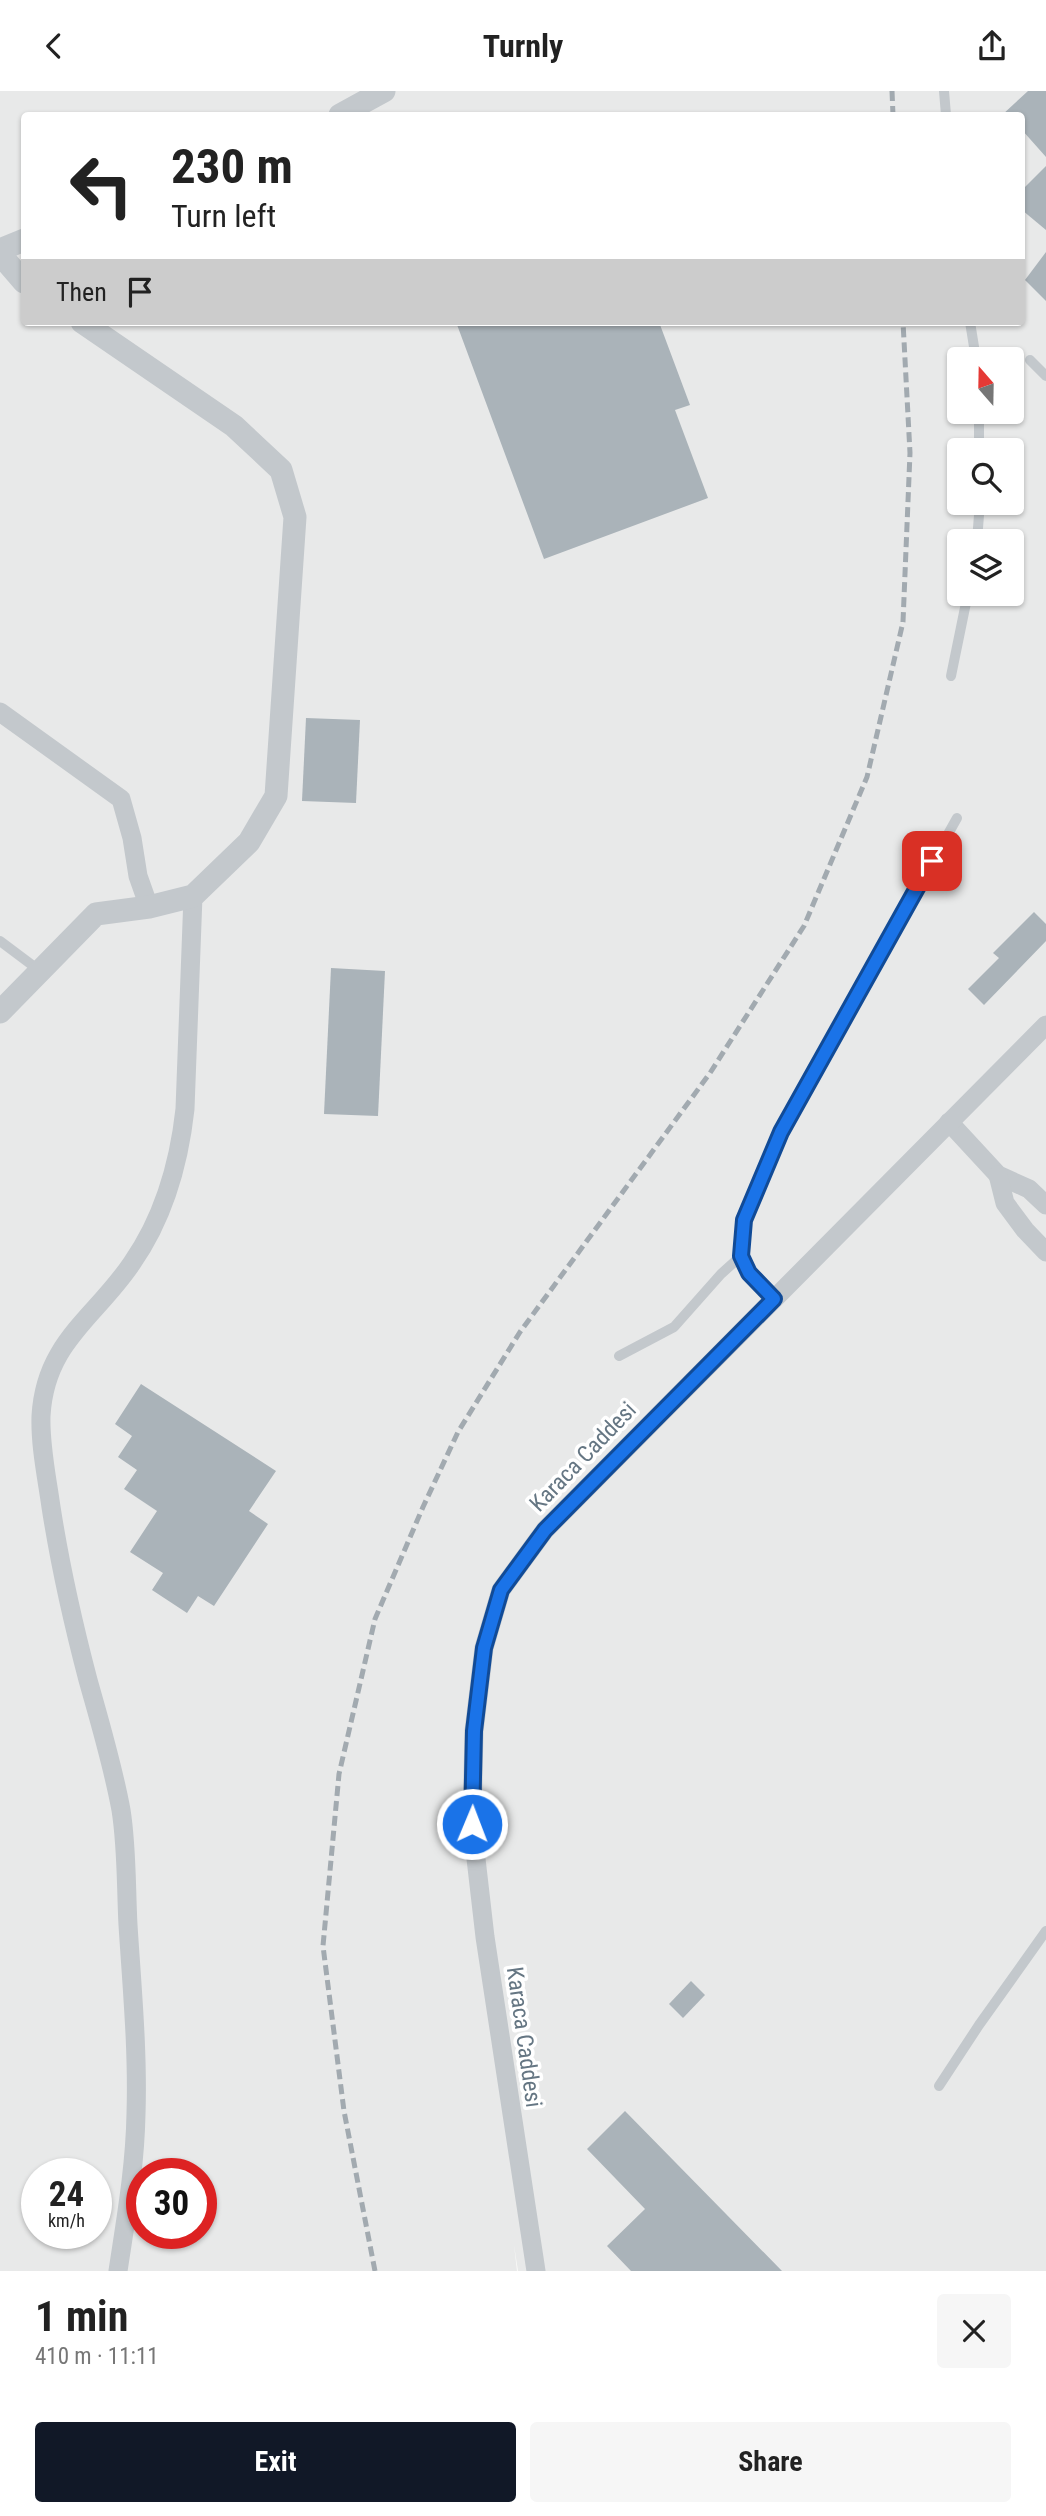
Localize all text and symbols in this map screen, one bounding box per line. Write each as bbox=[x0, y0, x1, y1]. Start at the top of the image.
icon: back bbox=[35, 27, 73, 65]
text: Turnly bbox=[483, 27, 563, 65]
icon: share bbox=[973, 27, 1011, 65]
text: 230 m bbox=[171, 138, 293, 195]
icon: left bbox=[56, 140, 147, 231]
text: Turn left bbox=[171, 197, 276, 235]
icon: arrive bbox=[121, 273, 159, 311]
text: Then bbox=[56, 277, 107, 307]
north arrow bbox=[947, 347, 1024, 423]
map controls bbox=[947, 347, 1024, 606]
button: search bbox=[947, 438, 1024, 515]
button: layers bbox=[947, 529, 1024, 606]
pin bbox=[902, 831, 962, 891]
icon: arrive bbox=[913, 842, 951, 880]
street label: Karaca Caddesi bbox=[524, 1397, 642, 1517]
position arrow bbox=[435, 1787, 509, 1861]
street label: Karaca Caddesi bbox=[501, 1965, 547, 2109]
speed limit sign: 30 bbox=[126, 2158, 217, 2249]
text: 24 bbox=[49, 2174, 84, 2215]
text: km/h bbox=[48, 2210, 85, 2231]
text: 1 min bbox=[35, 2292, 128, 2341]
button: close bbox=[937, 2294, 1011, 2368]
text: 410 m · 11:11 bbox=[35, 2343, 159, 2370]
button: Exit bbox=[35, 2422, 516, 2502]
button: Share bbox=[530, 2422, 1011, 2502]

